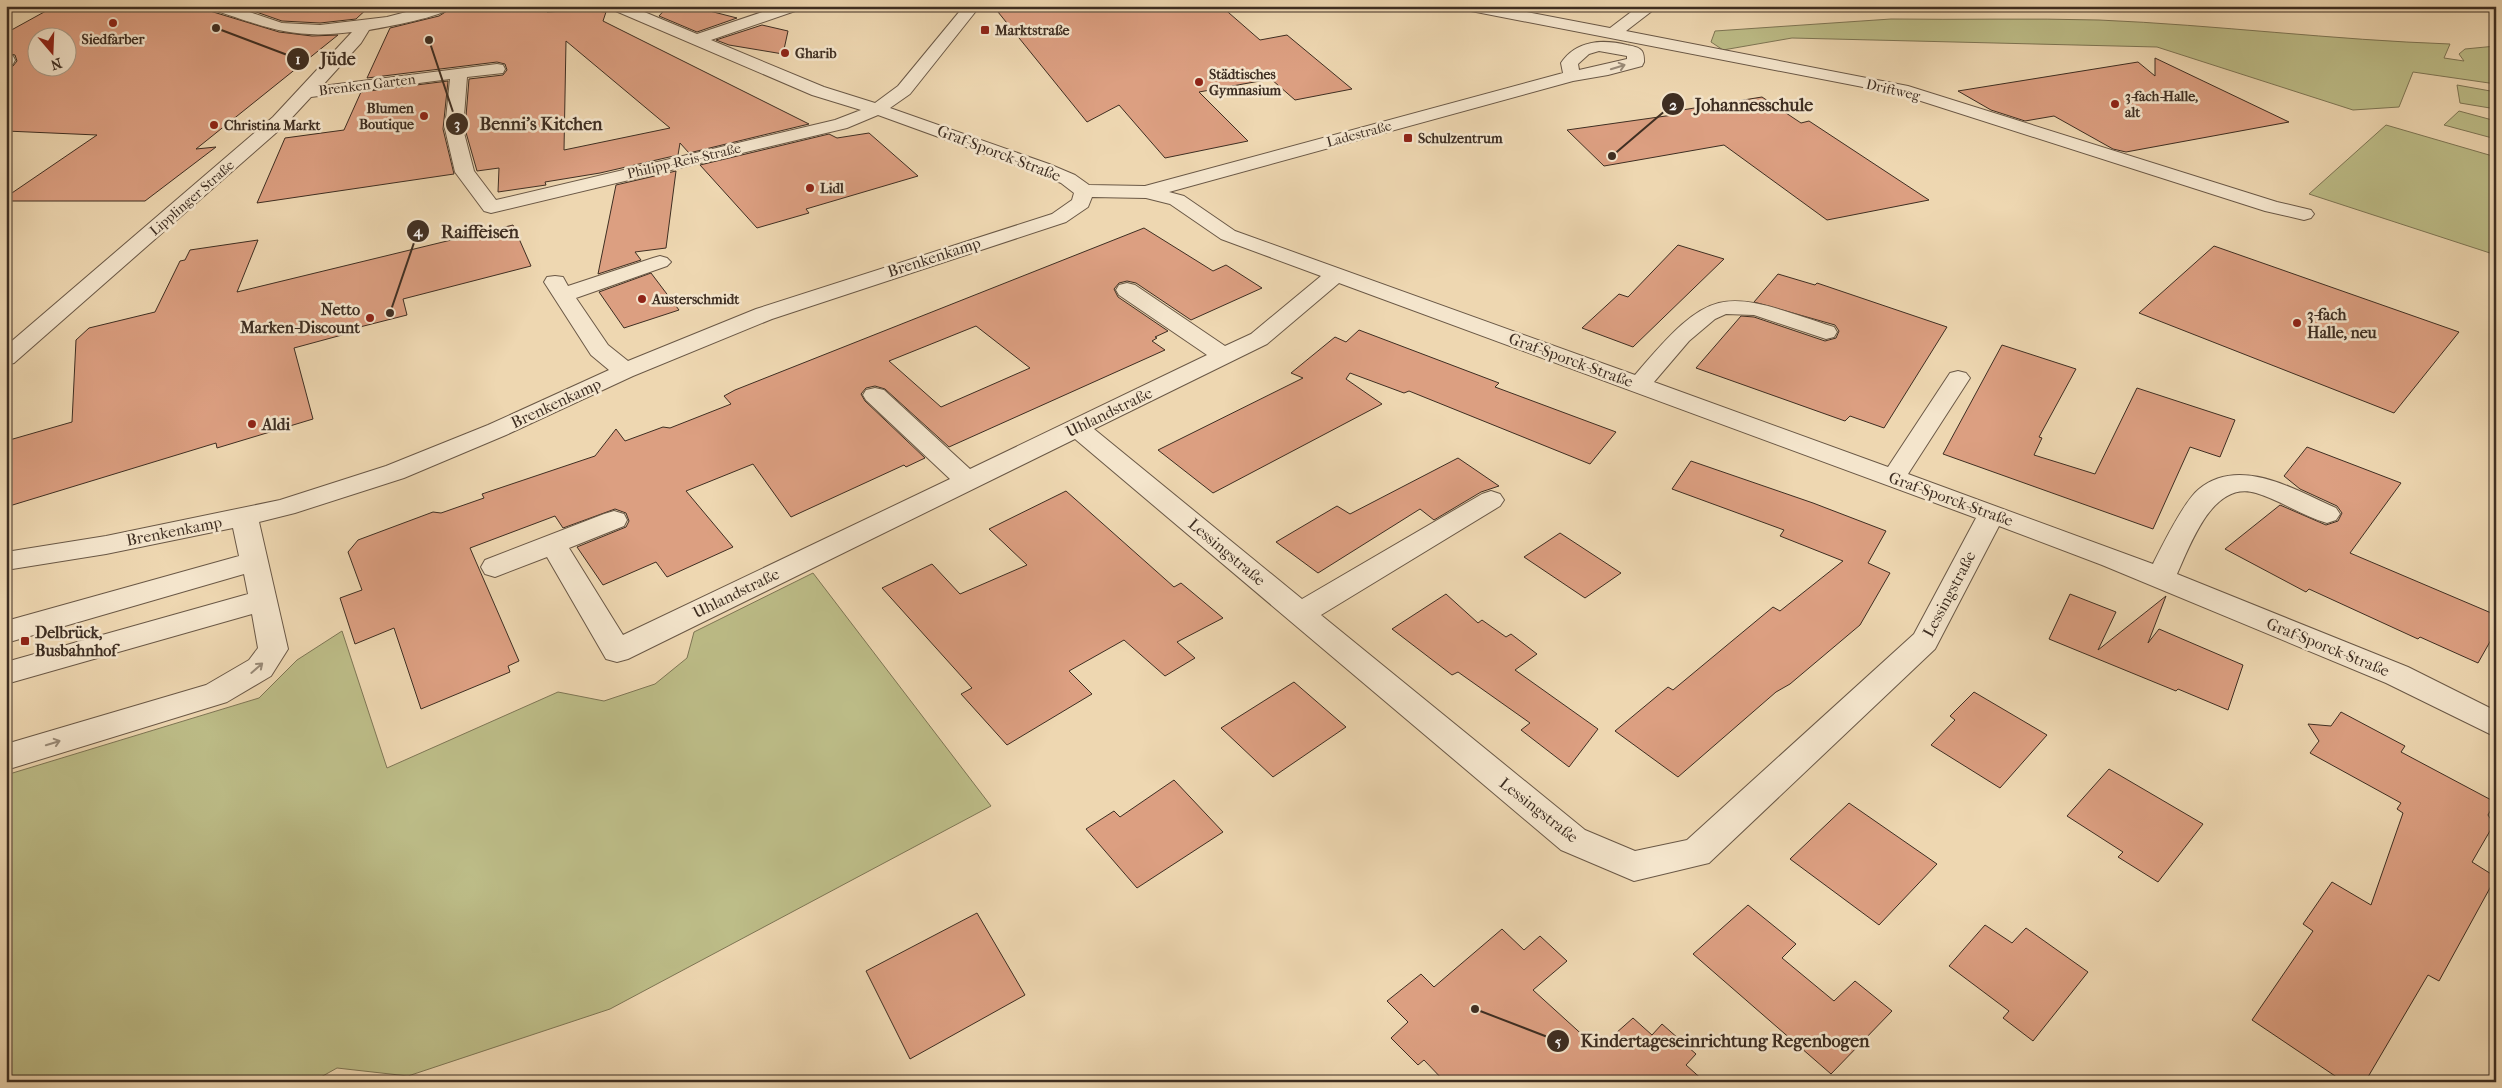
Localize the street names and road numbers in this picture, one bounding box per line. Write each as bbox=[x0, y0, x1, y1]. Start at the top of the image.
street label: Brenken Garten bbox=[318, 71, 416, 99]
street label: Driftweg bbox=[1864, 76, 1922, 105]
street label: Ladestraße bbox=[1325, 117, 1393, 151]
street label: Graf-Sporck-Straße bbox=[934, 121, 1064, 185]
street label: Philipp-Reis-Straße bbox=[625, 140, 743, 182]
street label: Lipplinger Straße bbox=[146, 157, 238, 239]
street label: Brenkenkamp bbox=[885, 233, 983, 281]
street label: Graf-Sporck-Straße bbox=[1506, 329, 1636, 391]
street label: Brenkenkamp bbox=[508, 374, 604, 432]
street label: Uhlandstraße bbox=[1063, 383, 1155, 441]
street label: Graf-Sporck-Straße bbox=[1886, 468, 2016, 530]
street label: Brenkenkamp bbox=[125, 512, 224, 550]
street label: Lessingstraße bbox=[1185, 514, 1269, 590]
street label: Lessingstraße bbox=[1918, 548, 1980, 640]
street label: Uhlandstraße bbox=[690, 564, 782, 622]
street label: Graf-Sporck-Straße bbox=[2264, 614, 2392, 680]
street label: Lessingstraße bbox=[1496, 773, 1582, 847]

